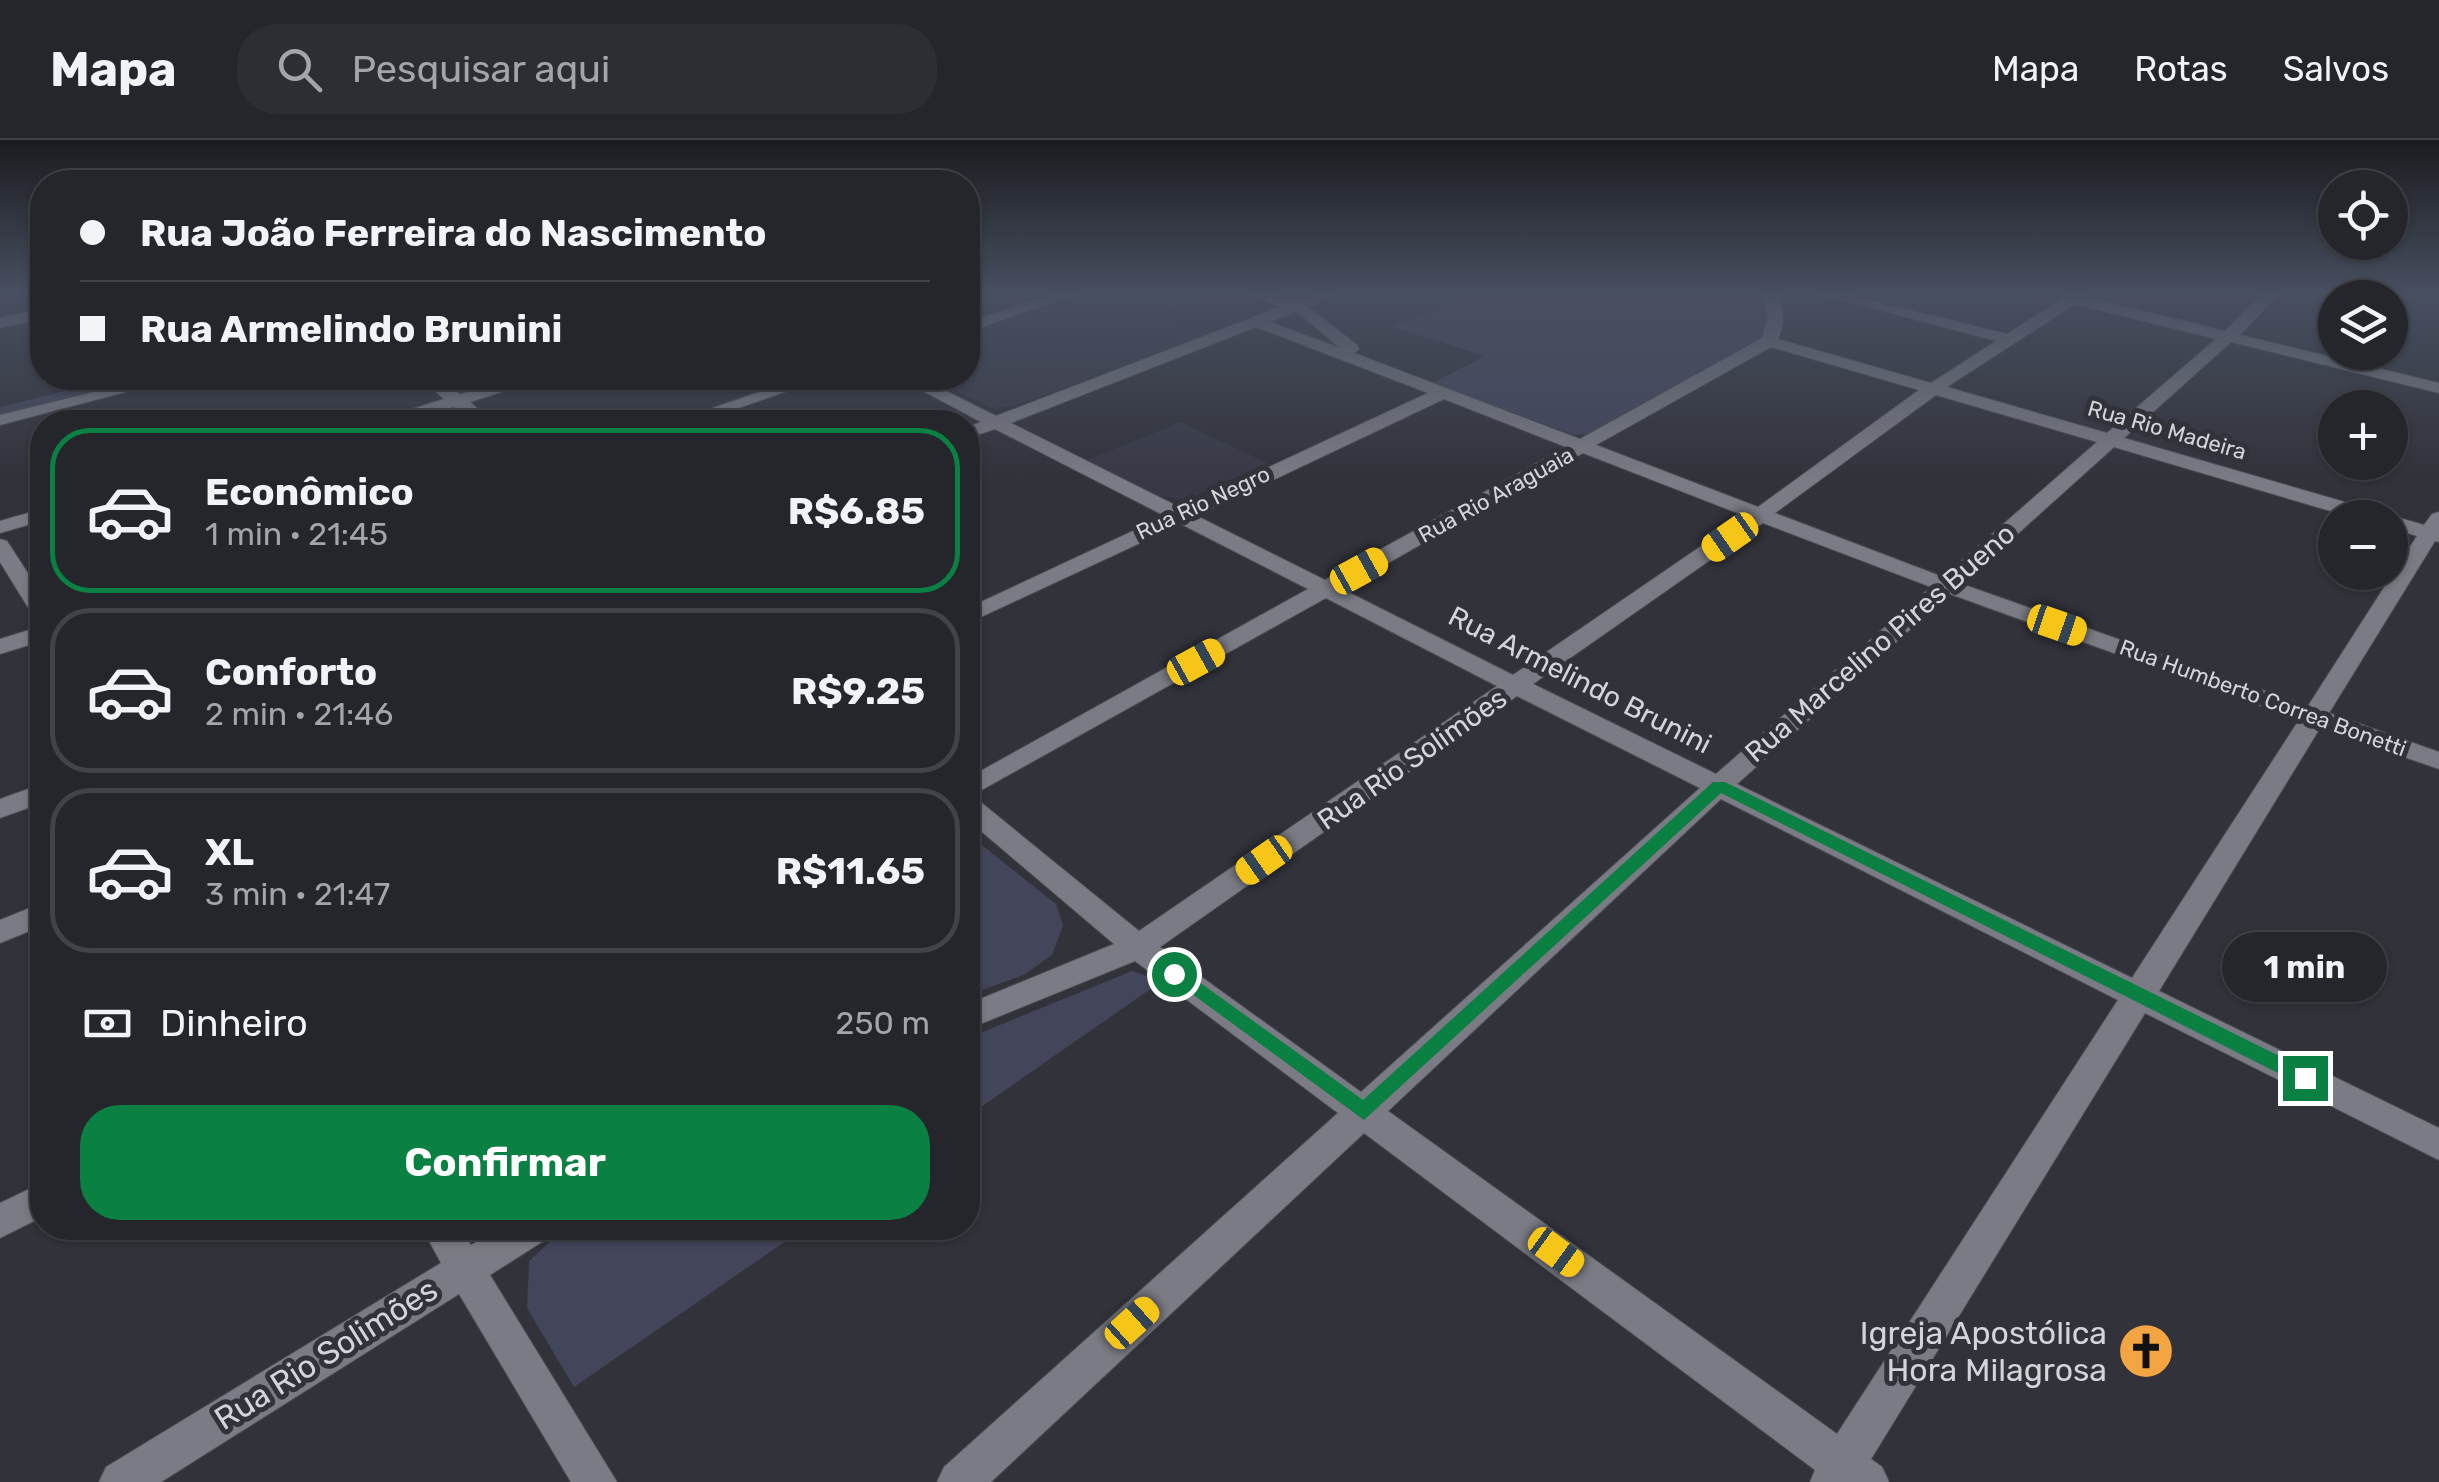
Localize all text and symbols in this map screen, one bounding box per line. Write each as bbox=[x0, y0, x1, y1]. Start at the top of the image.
search box bbox=[237, 24, 937, 114]
text: Mapa bbox=[50, 41, 177, 98]
icon: search bbox=[272, 42, 327, 97]
text: Pesquisar aqui bbox=[352, 46, 610, 92]
text: Mapa bbox=[1992, 48, 2079, 90]
text: Rotas bbox=[2134, 48, 2228, 90]
text: Salvos bbox=[2283, 48, 2389, 90]
map controls bbox=[2318, 170, 2408, 590]
button: locate bbox=[2318, 170, 2408, 260]
text: Rua João Ferreira do Nascimento bbox=[140, 210, 766, 256]
button: layers bbox=[2318, 280, 2408, 370]
text: Rua Armelindo Brunini bbox=[140, 306, 562, 352]
button: + bbox=[2318, 390, 2408, 480]
street label: Rua Rio Madeira bbox=[2085, 394, 2249, 466]
street label: Rua Rio Araguaia bbox=[1414, 441, 1578, 549]
street label: Rua Rio Negro bbox=[1132, 460, 1274, 546]
icon: car bbox=[85, 466, 175, 556]
text: Econômico bbox=[205, 469, 414, 515]
text: R$6.85 bbox=[788, 488, 925, 534]
button: − bbox=[2318, 500, 2408, 590]
car bbox=[1697, 508, 1763, 566]
text: 1 min · 21:45 bbox=[205, 515, 388, 553]
street label: Rua Marcelino Pires Bueno bbox=[1738, 517, 2022, 769]
car bbox=[1325, 543, 1393, 599]
street label: Rua Armelindo Brunini bbox=[1443, 599, 1717, 761]
car bbox=[2024, 601, 2090, 649]
street label: Rua Humberto Correa Bonetti bbox=[2116, 633, 2410, 763]
car bbox=[1162, 634, 1230, 690]
icon: car bbox=[85, 646, 175, 736]
text: Conforto bbox=[205, 649, 377, 695]
text: R$9.25 bbox=[791, 668, 925, 714]
street label: Rua Rio Solimões bbox=[1311, 681, 1513, 837]
text: 2 min · 21:46 bbox=[205, 695, 393, 733]
icon: car bbox=[85, 826, 175, 916]
text: XL bbox=[205, 829, 254, 875]
car bbox=[1231, 831, 1297, 889]
text: R$11.65 bbox=[776, 848, 925, 894]
text: 3 min · 21:47 bbox=[205, 875, 390, 913]
callout: 1 min bbox=[2222, 933, 2388, 1003]
text: 1 min bbox=[2264, 948, 2345, 986]
route start bbox=[1152, 952, 1197, 997]
icon: cash bbox=[80, 996, 135, 1051]
text: Dinheiro bbox=[160, 1000, 308, 1046]
text: 250 m bbox=[836, 1004, 930, 1042]
route end bbox=[2283, 1056, 2328, 1101]
button: Confirmar bbox=[80, 1105, 930, 1220]
car bbox=[1523, 1222, 1589, 1282]
street label: Rua Rio Solimões bbox=[208, 1270, 444, 1438]
car bbox=[1100, 1292, 1164, 1354]
place label: Igreja Apostólica Hora Milagrosa bbox=[1860, 1314, 2107, 1389]
church icon: Igreja Apostólica Hora Milagrosa bbox=[2116, 1321, 2176, 1381]

